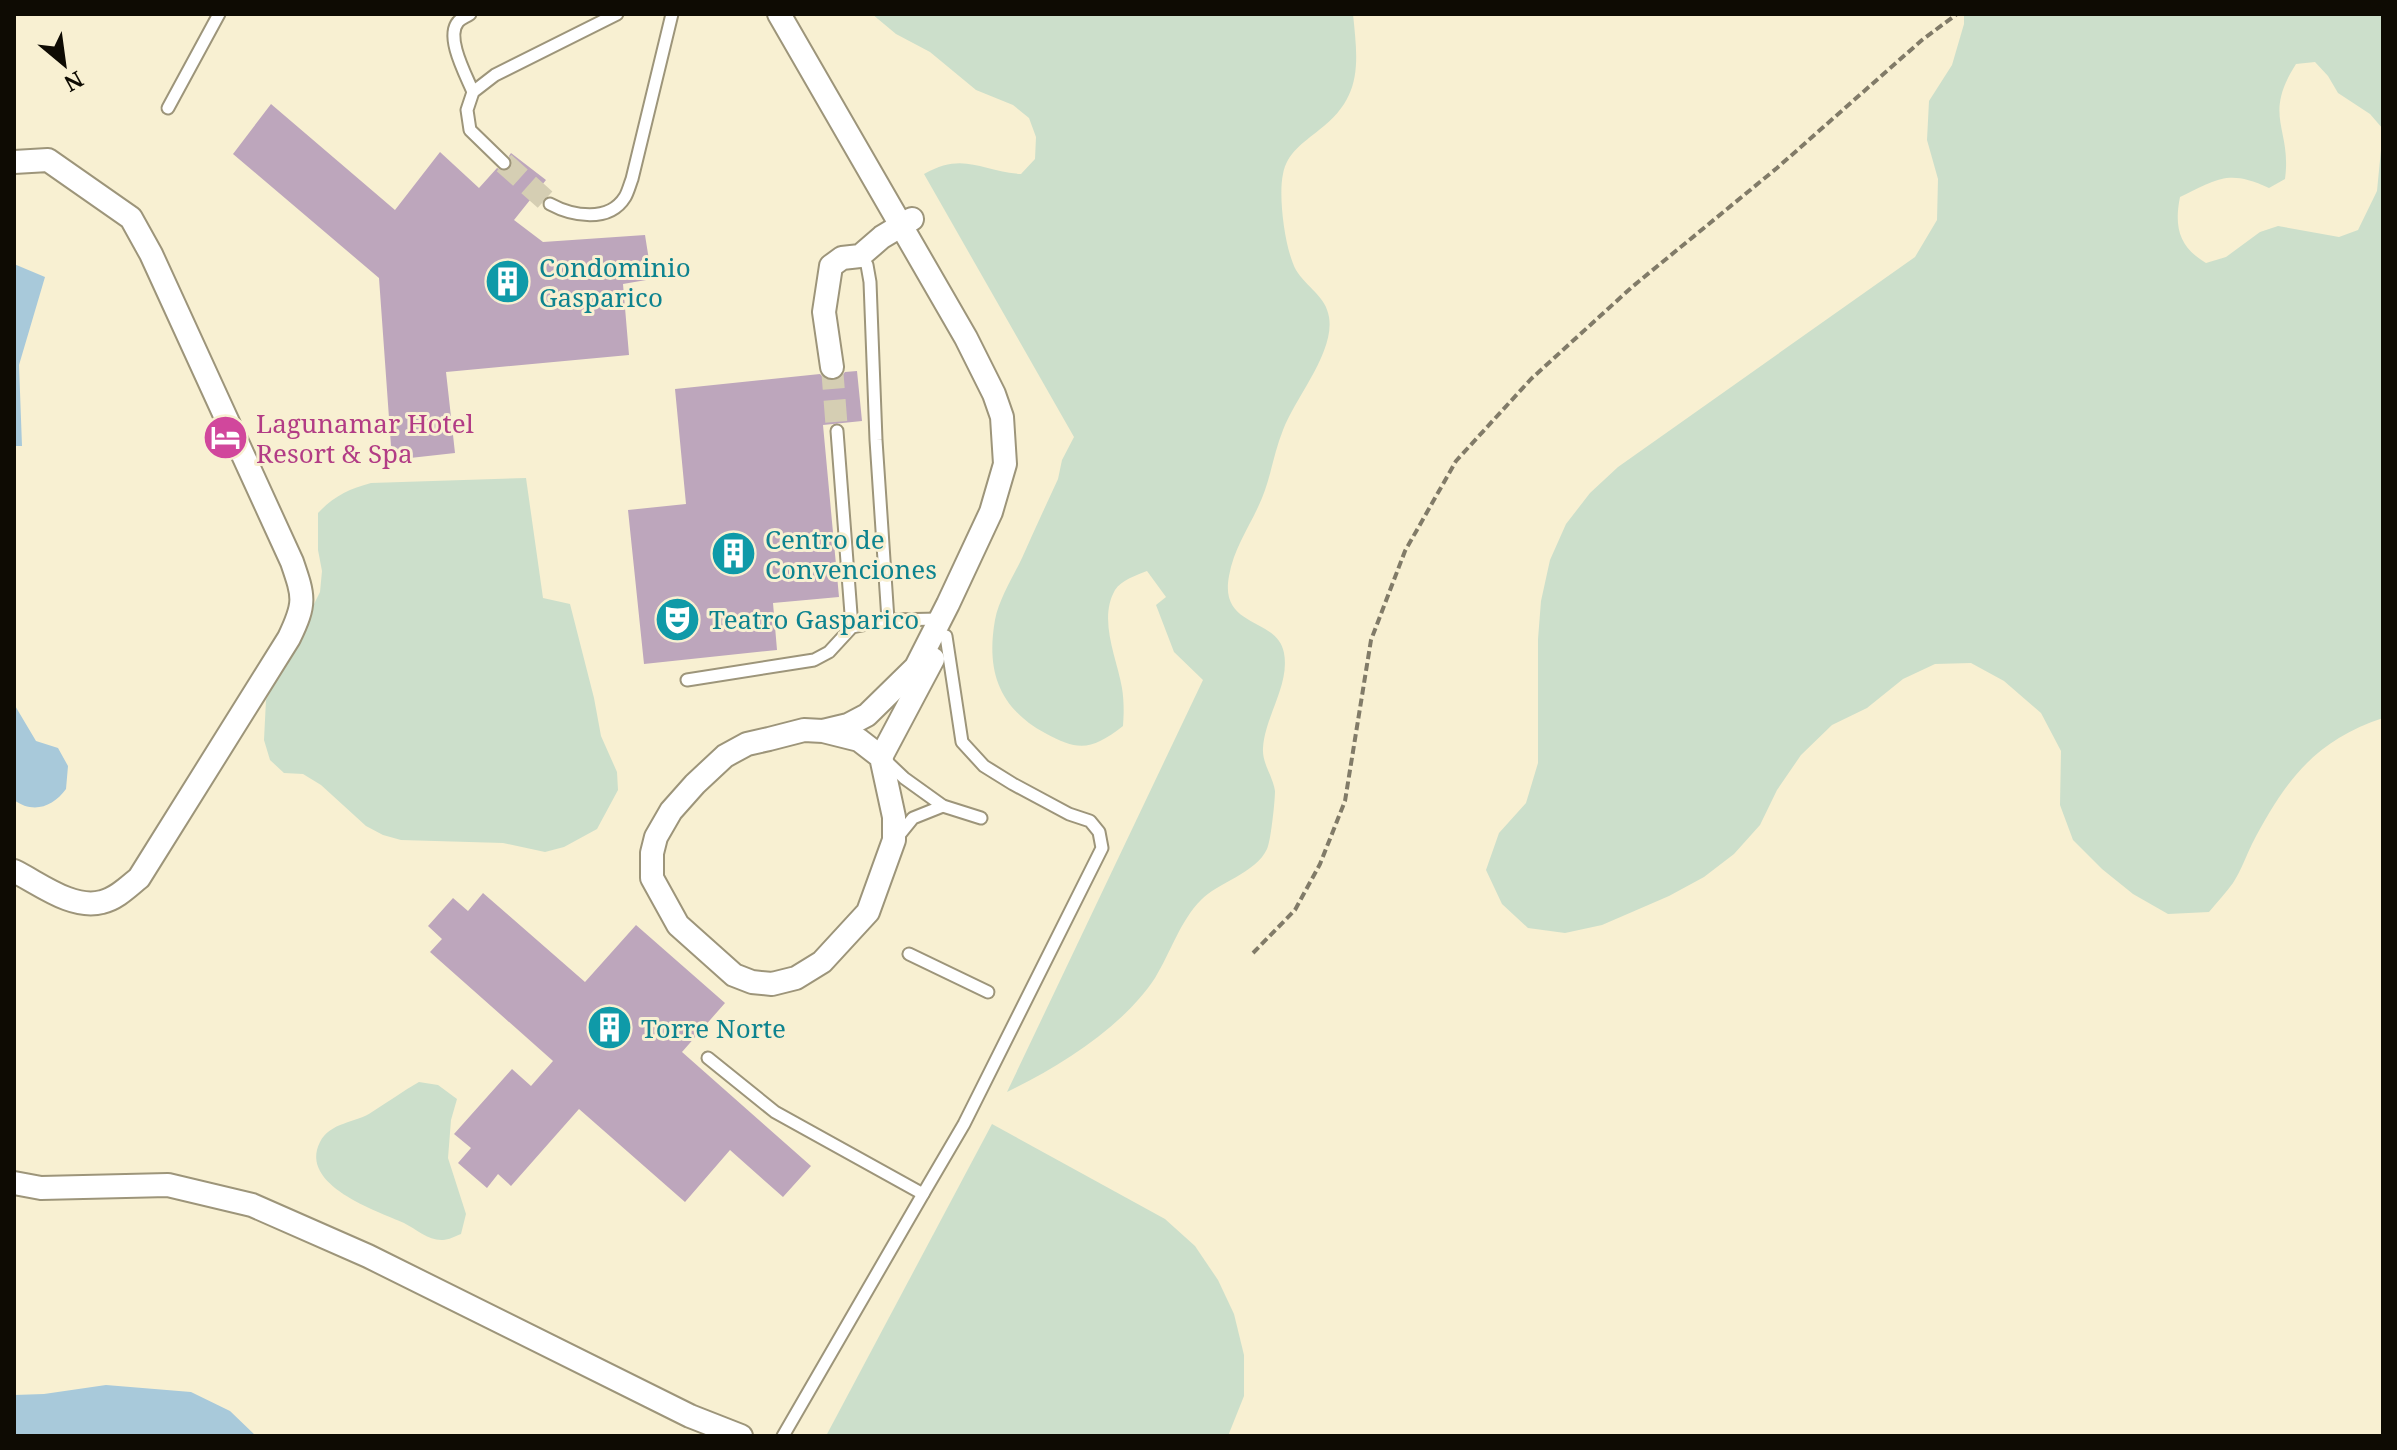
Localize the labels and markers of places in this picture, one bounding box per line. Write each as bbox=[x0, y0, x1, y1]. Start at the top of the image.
place label: Condominio Gasparico bbox=[539, 249, 691, 315]
building icon: Condominio Gasparico bbox=[484, 258, 532, 306]
place label: Lagunamar Hotel Resort & Spa bbox=[256, 405, 474, 471]
hotel icon: Lagunamar Hotel Resort & Spa bbox=[201, 414, 249, 462]
place label: Centro de Convenciones bbox=[765, 521, 937, 587]
building icon: Centro de Convenciones bbox=[710, 530, 758, 578]
theatre icon: Teatro Gasparico bbox=[654, 595, 702, 643]
place label: Teatro Gasparico bbox=[709, 601, 919, 637]
building icon: Torre Norte bbox=[586, 1004, 634, 1052]
place label: Torre Norte bbox=[641, 1010, 786, 1046]

